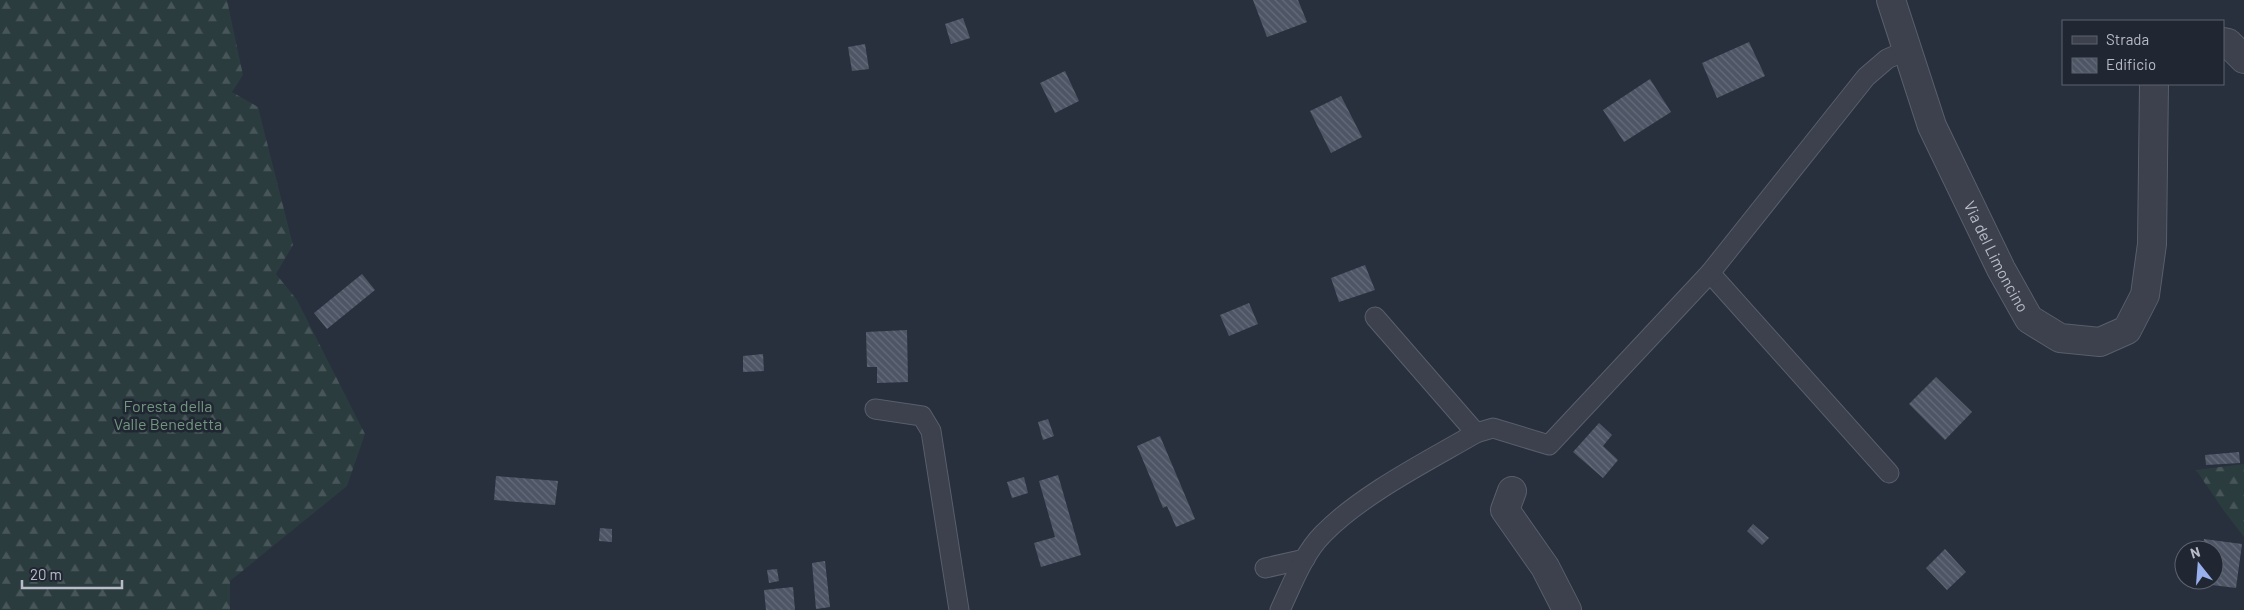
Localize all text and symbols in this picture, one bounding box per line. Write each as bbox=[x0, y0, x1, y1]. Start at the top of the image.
legend bbox=[2062, 20, 2224, 85]
text: Strada bbox=[2106, 30, 2149, 48]
text: Edificio bbox=[2106, 55, 2156, 73]
street label: Via del Limoncino bbox=[1961, 198, 2033, 315]
park label: Foresta della Valle Benedetta bbox=[114, 396, 222, 433]
north arrow bbox=[2174, 540, 2224, 590]
text: N bbox=[2188, 543, 2202, 562]
scale bar bbox=[22, 558, 122, 590]
text: 20 m bbox=[30, 565, 62, 583]

